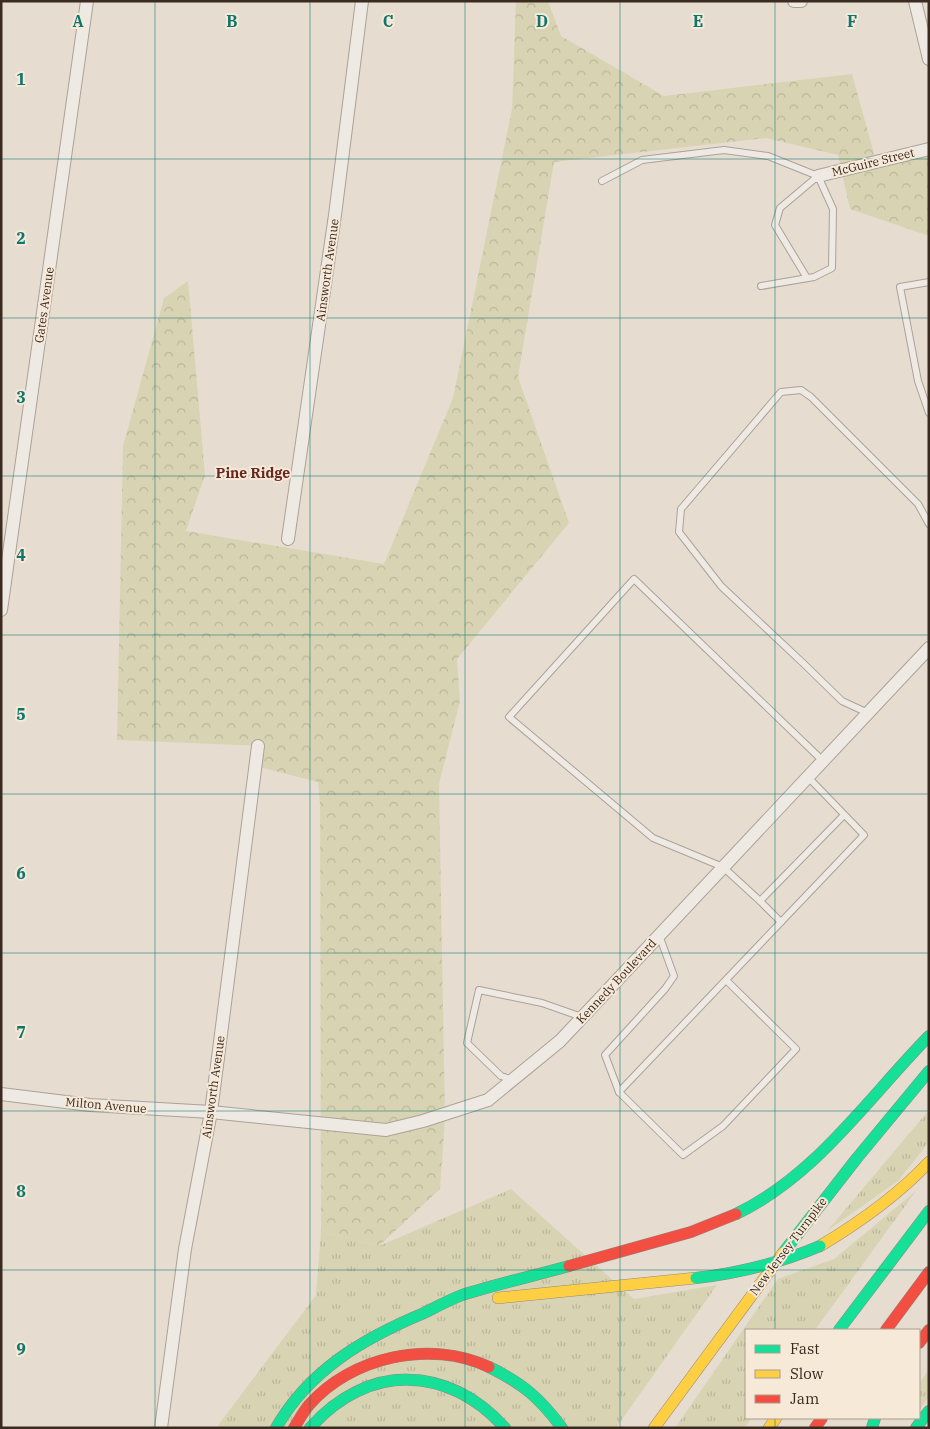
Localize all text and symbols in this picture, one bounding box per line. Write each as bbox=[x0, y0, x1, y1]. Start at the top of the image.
text: A bbox=[72, 11, 84, 31]
text: B bbox=[226, 11, 238, 31]
text: C bbox=[383, 11, 393, 31]
text: D bbox=[536, 11, 548, 31]
text: E bbox=[693, 11, 703, 31]
text: F bbox=[847, 11, 857, 31]
text: 1 bbox=[16, 69, 26, 89]
street label: McGuire Street bbox=[830, 144, 916, 180]
street label: Ainsworth Avenue bbox=[312, 218, 342, 322]
text: 2 bbox=[16, 228, 26, 248]
street label: Gates Avenue bbox=[31, 266, 57, 344]
text: 3 bbox=[16, 387, 26, 407]
district label: Pine Ridge bbox=[216, 464, 290, 482]
text: 4 bbox=[16, 545, 26, 565]
text: 5 bbox=[16, 704, 26, 724]
text: 6 bbox=[16, 863, 26, 883]
street label: Kennedy Boulevard bbox=[573, 935, 659, 1027]
text: 7 bbox=[16, 1022, 26, 1042]
street label: Ainsworth Avenue bbox=[198, 1035, 228, 1139]
street label: Milton Avenue bbox=[65, 1094, 147, 1116]
text: 8 bbox=[16, 1181, 26, 1201]
street label: New Jersey Turnpike bbox=[746, 1194, 830, 1298]
legend bbox=[745, 1329, 920, 1419]
text: 9 bbox=[16, 1339, 26, 1359]
text: Fast bbox=[790, 1339, 820, 1358]
text: Slow bbox=[790, 1364, 824, 1383]
text: Jam bbox=[790, 1389, 819, 1408]

